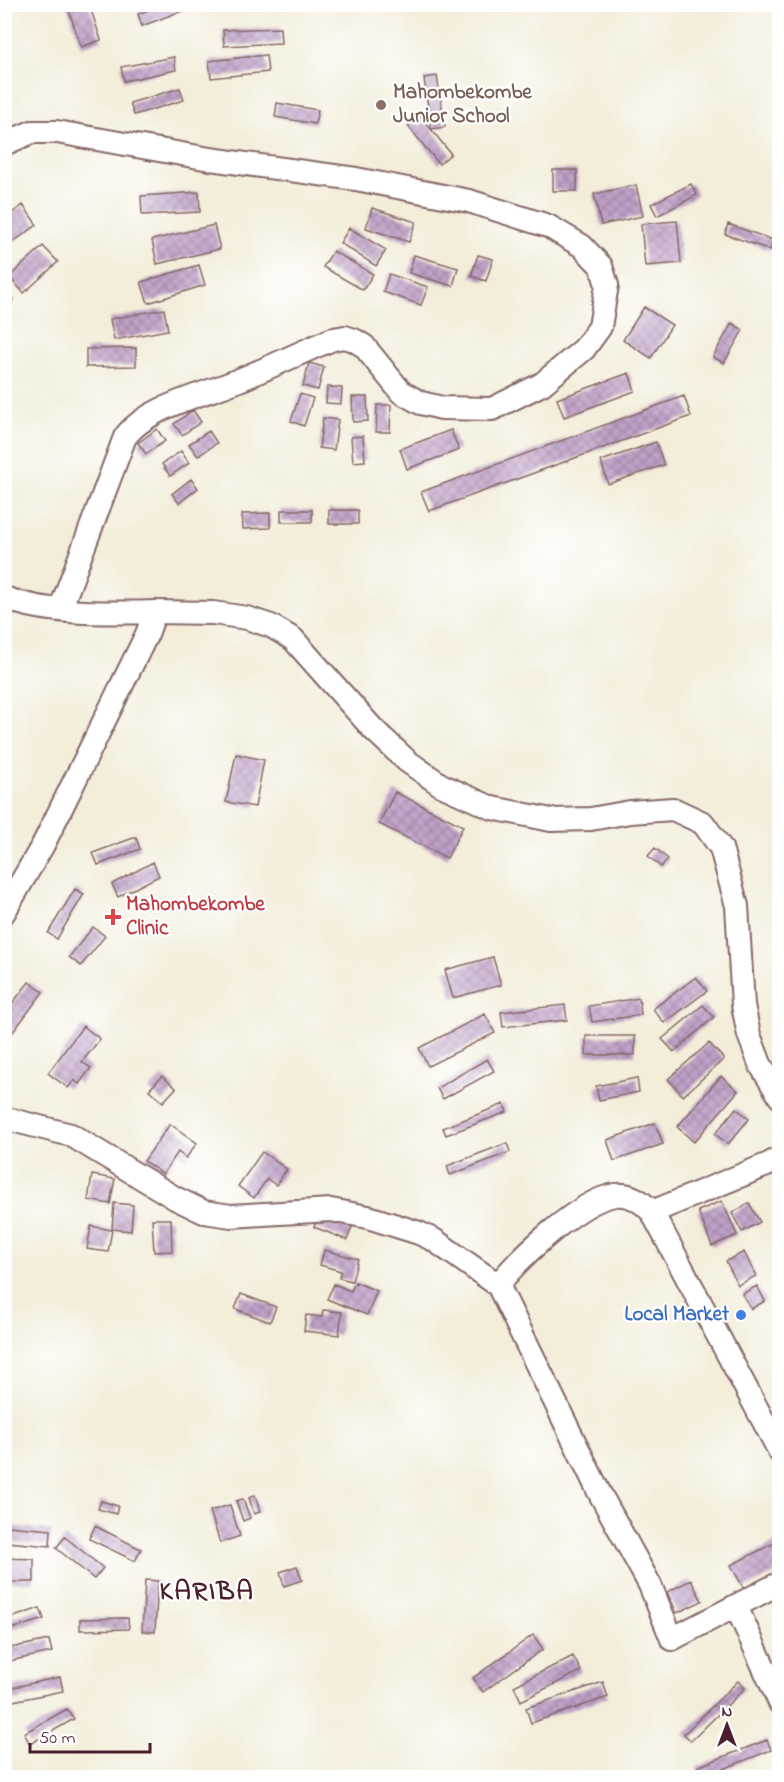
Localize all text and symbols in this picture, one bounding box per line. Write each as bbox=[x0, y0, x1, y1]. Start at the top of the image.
place label: Mahombekombe Junior School bbox=[393, 78, 532, 132]
marker: Mahombekombe Junior School bbox=[374, 98, 388, 112]
place label: Mahombekombe Clinic bbox=[126, 890, 265, 944]
marker: Mahombekombe Clinic bbox=[104, 908, 122, 926]
place label: Local Market bbox=[625, 1300, 730, 1330]
marker: Local Market bbox=[734, 1308, 748, 1322]
district label: KARIBA bbox=[160, 1573, 254, 1612]
north arrow bbox=[697, 1695, 757, 1755]
text: N bbox=[722, 1700, 733, 1724]
scale bar bbox=[30, 1716, 150, 1754]
text: 50 m bbox=[39, 1726, 76, 1752]

